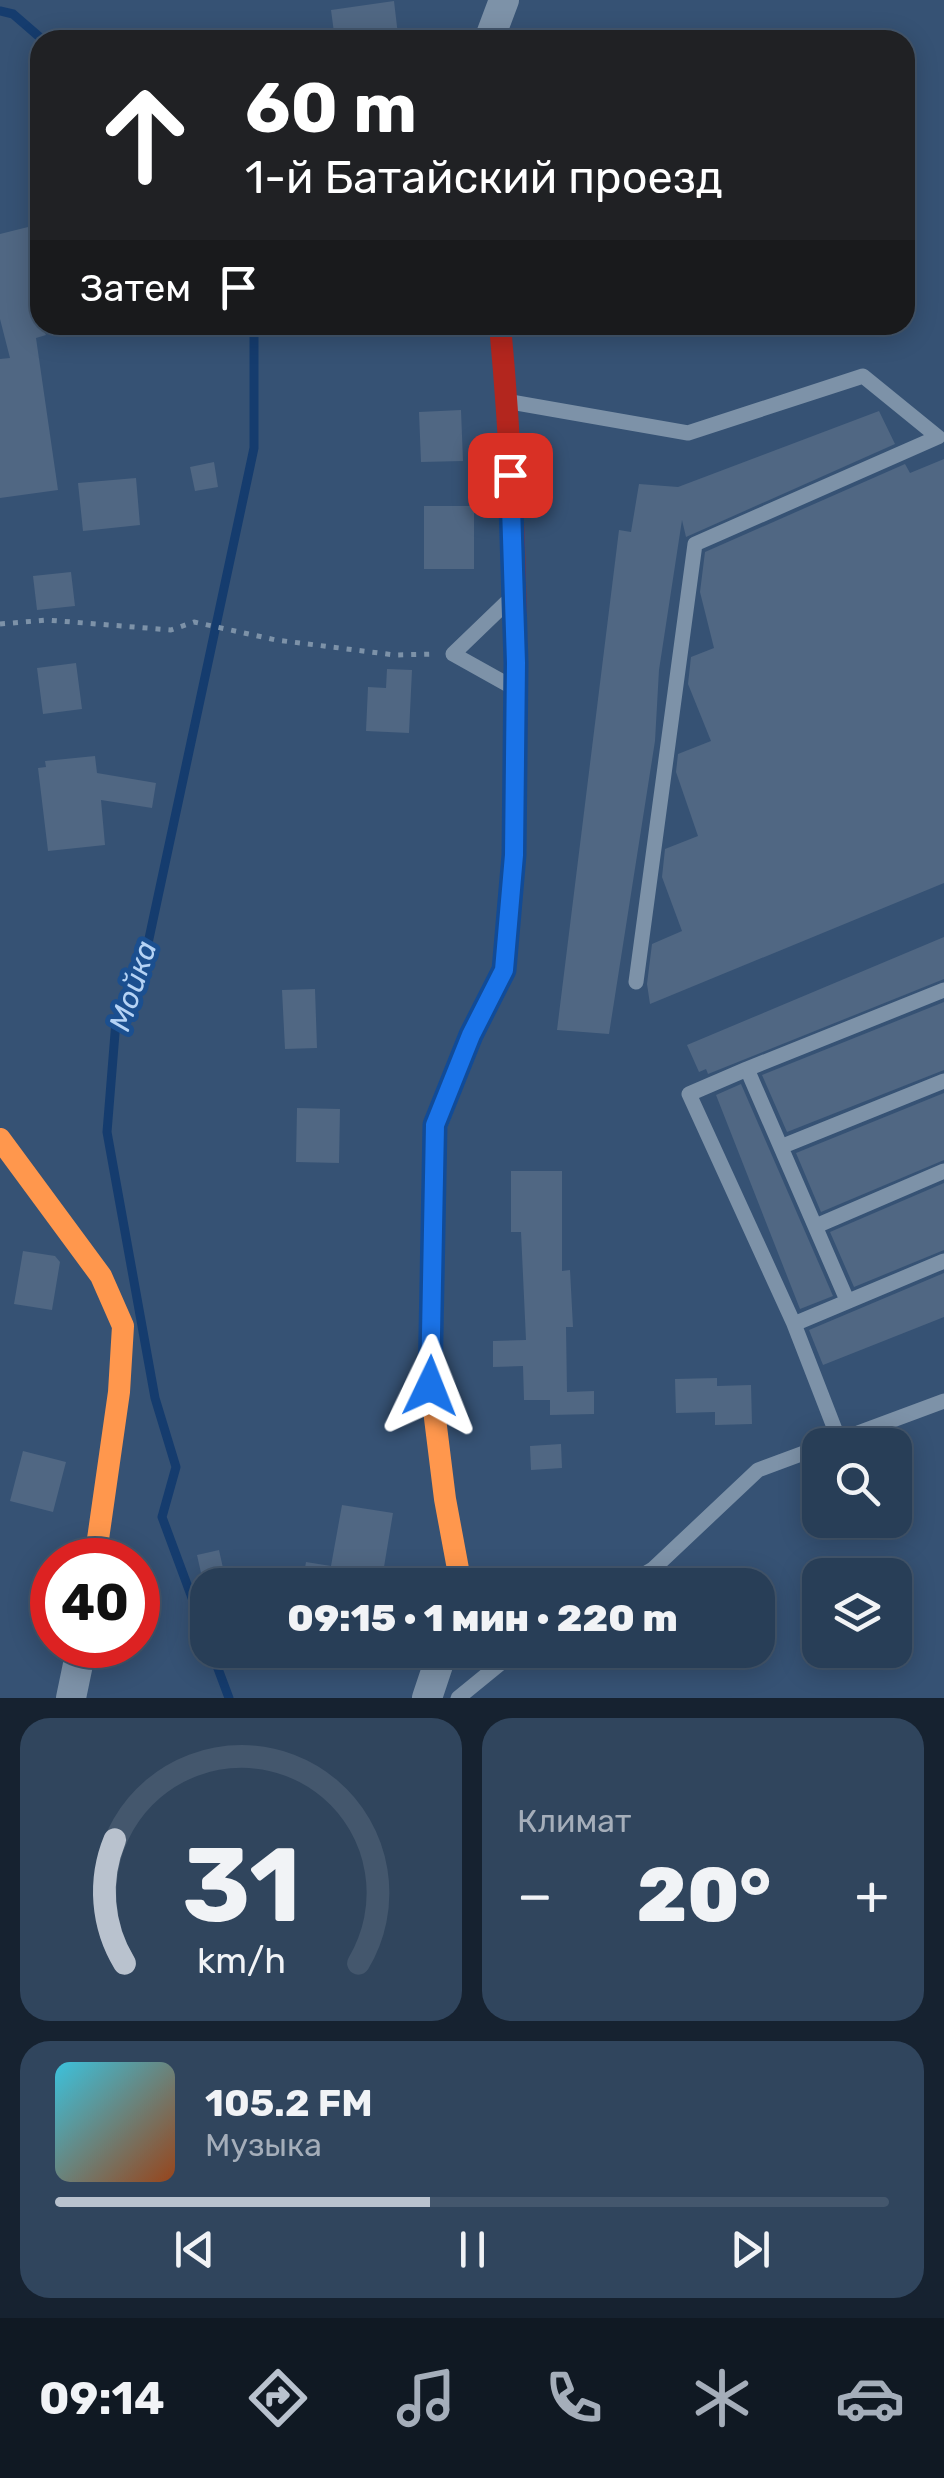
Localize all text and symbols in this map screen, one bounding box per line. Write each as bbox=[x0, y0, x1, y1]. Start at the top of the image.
text: 60 m bbox=[245, 67, 417, 150]
icon: ahead bbox=[80, 70, 210, 200]
text: 1-й Батайский проезд bbox=[245, 151, 723, 204]
icon: arrive bbox=[211, 260, 266, 315]
text: Затем bbox=[80, 265, 191, 311]
pin bbox=[468, 433, 553, 518]
icon: arrive bbox=[483, 448, 538, 503]
water label: Мойка bbox=[102, 936, 164, 1036]
position arrow bbox=[378, 1334, 482, 1438]
map controls bbox=[802, 1428, 912, 1668]
button: search bbox=[802, 1428, 912, 1538]
speed limit sign: 40 bbox=[30, 1538, 160, 1668]
button: layers bbox=[802, 1558, 912, 1668]
text: 09:15 · 1 мин · 220 m bbox=[287, 1595, 678, 1641]
text: Климат bbox=[517, 1802, 631, 1840]
text: 31 bbox=[182, 1824, 300, 1947]
text: 20° bbox=[636, 1851, 771, 1940]
text: − bbox=[517, 1863, 553, 1928]
text: + bbox=[855, 1863, 889, 1928]
text: km/h bbox=[196, 1940, 286, 1982]
text: 105.2 FM bbox=[205, 2080, 373, 2126]
text: Музыка bbox=[205, 2126, 322, 2164]
icon: previous bbox=[167, 2222, 222, 2277]
icon: pause bbox=[445, 2222, 500, 2277]
icon: next bbox=[723, 2222, 778, 2277]
icon: directions bbox=[243, 2363, 313, 2433]
icon: music bbox=[391, 2363, 461, 2433]
icon: phone bbox=[539, 2363, 609, 2433]
icon: climate bbox=[687, 2363, 757, 2433]
icon: car bbox=[835, 2363, 905, 2433]
text: 09:14 bbox=[39, 2372, 165, 2425]

